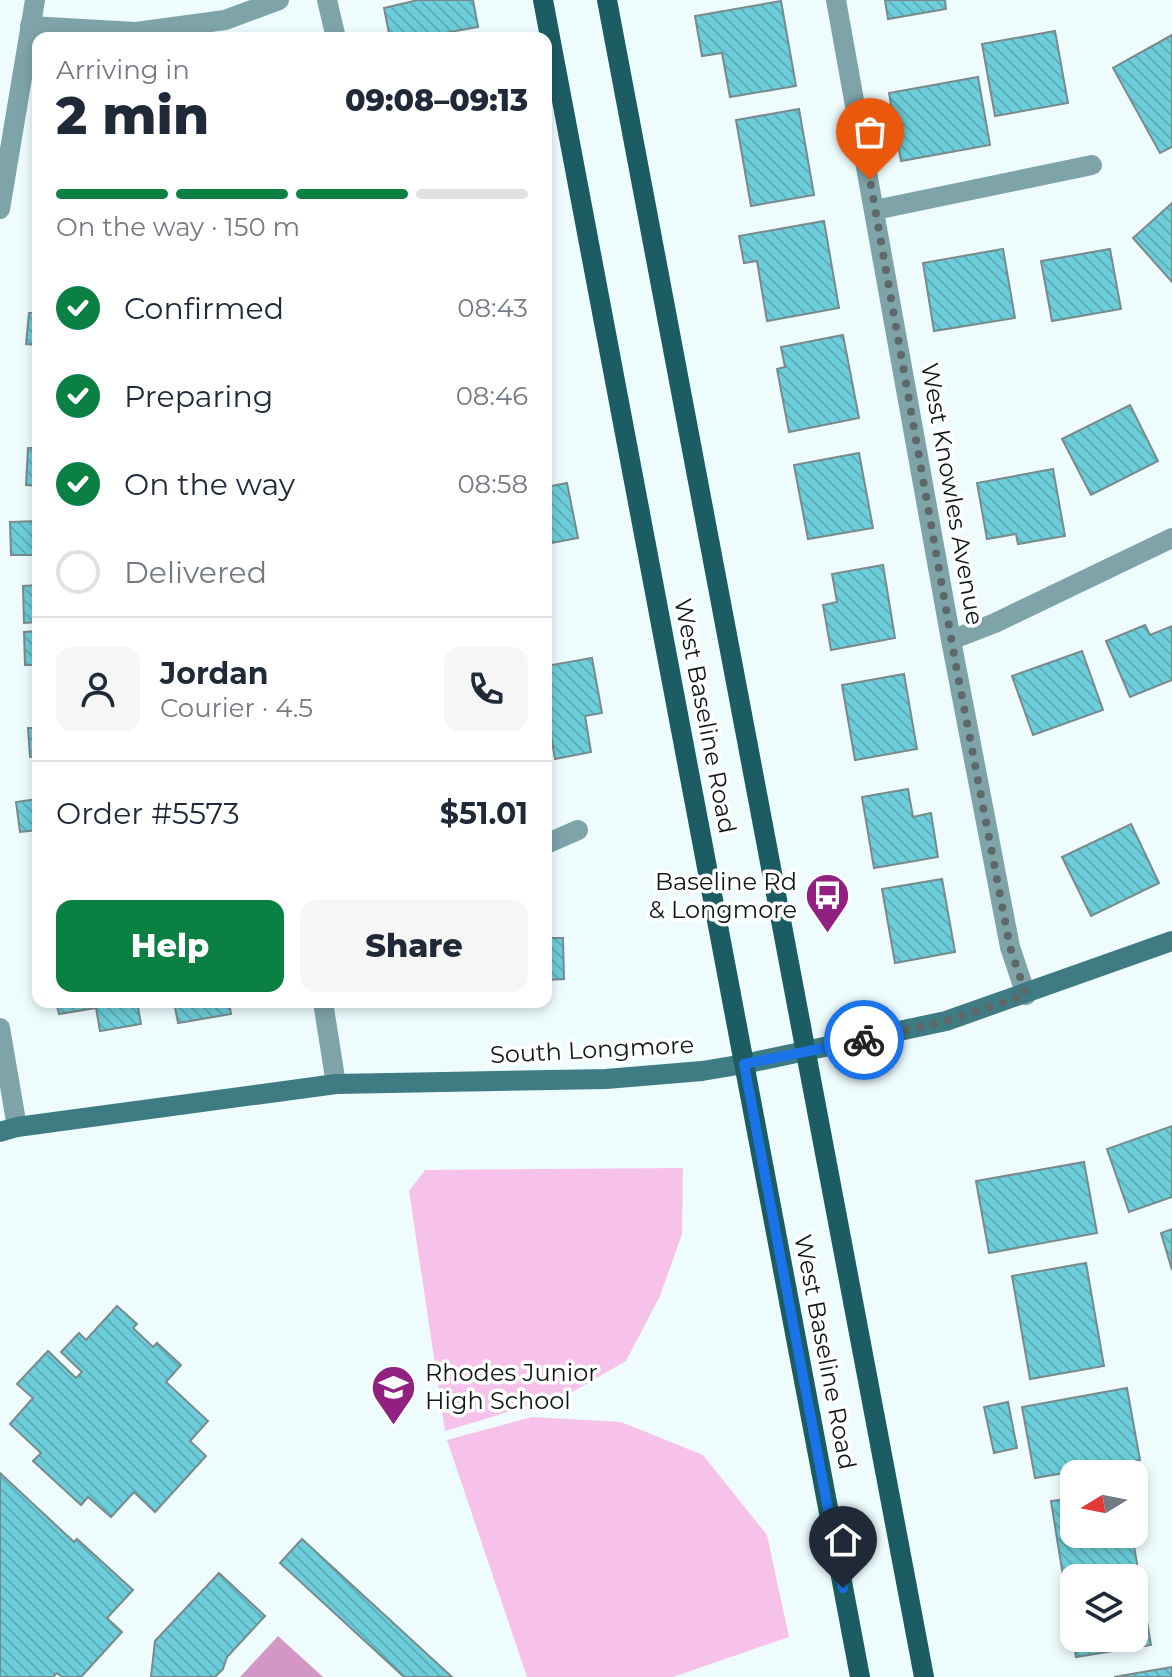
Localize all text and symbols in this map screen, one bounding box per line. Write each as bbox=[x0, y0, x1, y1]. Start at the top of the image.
text: Arriving in bbox=[56, 54, 190, 86]
text: 09:08–09:13 bbox=[345, 82, 528, 119]
text: 2 min bbox=[56, 84, 209, 147]
pin bbox=[836, 98, 904, 180]
icon: bag bbox=[848, 110, 892, 154]
text: On the way · 150 m bbox=[56, 211, 300, 243]
icon: check bbox=[56, 286, 100, 330]
text: Confirmed bbox=[124, 290, 284, 327]
text: 08:43 bbox=[457, 292, 528, 324]
street label: West Knowles Avenue bbox=[915, 360, 990, 627]
icon: check bbox=[56, 374, 100, 418]
text: Preparing bbox=[124, 378, 273, 415]
text: 08:46 bbox=[456, 380, 528, 412]
icon: check bbox=[56, 462, 100, 506]
text: On the way bbox=[124, 466, 295, 503]
text: 08:58 bbox=[457, 468, 528, 500]
text: Delivered bbox=[124, 554, 267, 591]
street label: West Baseline Road bbox=[668, 596, 742, 836]
button: person bbox=[56, 647, 140, 731]
button: phone bbox=[444, 647, 528, 731]
text: Jordan bbox=[160, 655, 269, 692]
text: Courier · 4.5 bbox=[160, 692, 313, 724]
text: Order #5573 bbox=[56, 795, 240, 832]
text: $51.01 bbox=[440, 795, 528, 832]
place label: Baseline Rd & Longmore bbox=[649, 867, 797, 924]
bus stop icon: Baseline Rd & Longmore bbox=[804, 872, 852, 935]
button: Help bbox=[56, 900, 284, 992]
button: Share bbox=[300, 900, 528, 992]
courier bbox=[824, 1000, 904, 1080]
icon: bike bbox=[842, 1018, 886, 1062]
street label: South Longmore bbox=[489, 1030, 695, 1069]
street label: West Baseline Road bbox=[788, 1232, 862, 1472]
place label: Rhodes Junior High School bbox=[425, 1358, 598, 1415]
school or university icon: Rhodes Junior High School bbox=[370, 1363, 418, 1426]
north arrow bbox=[1060, 1460, 1148, 1548]
map controls bbox=[1060, 1460, 1148, 1652]
pin bbox=[809, 1506, 877, 1588]
icon: home bbox=[821, 1518, 865, 1562]
button: layers bbox=[1060, 1564, 1148, 1652]

